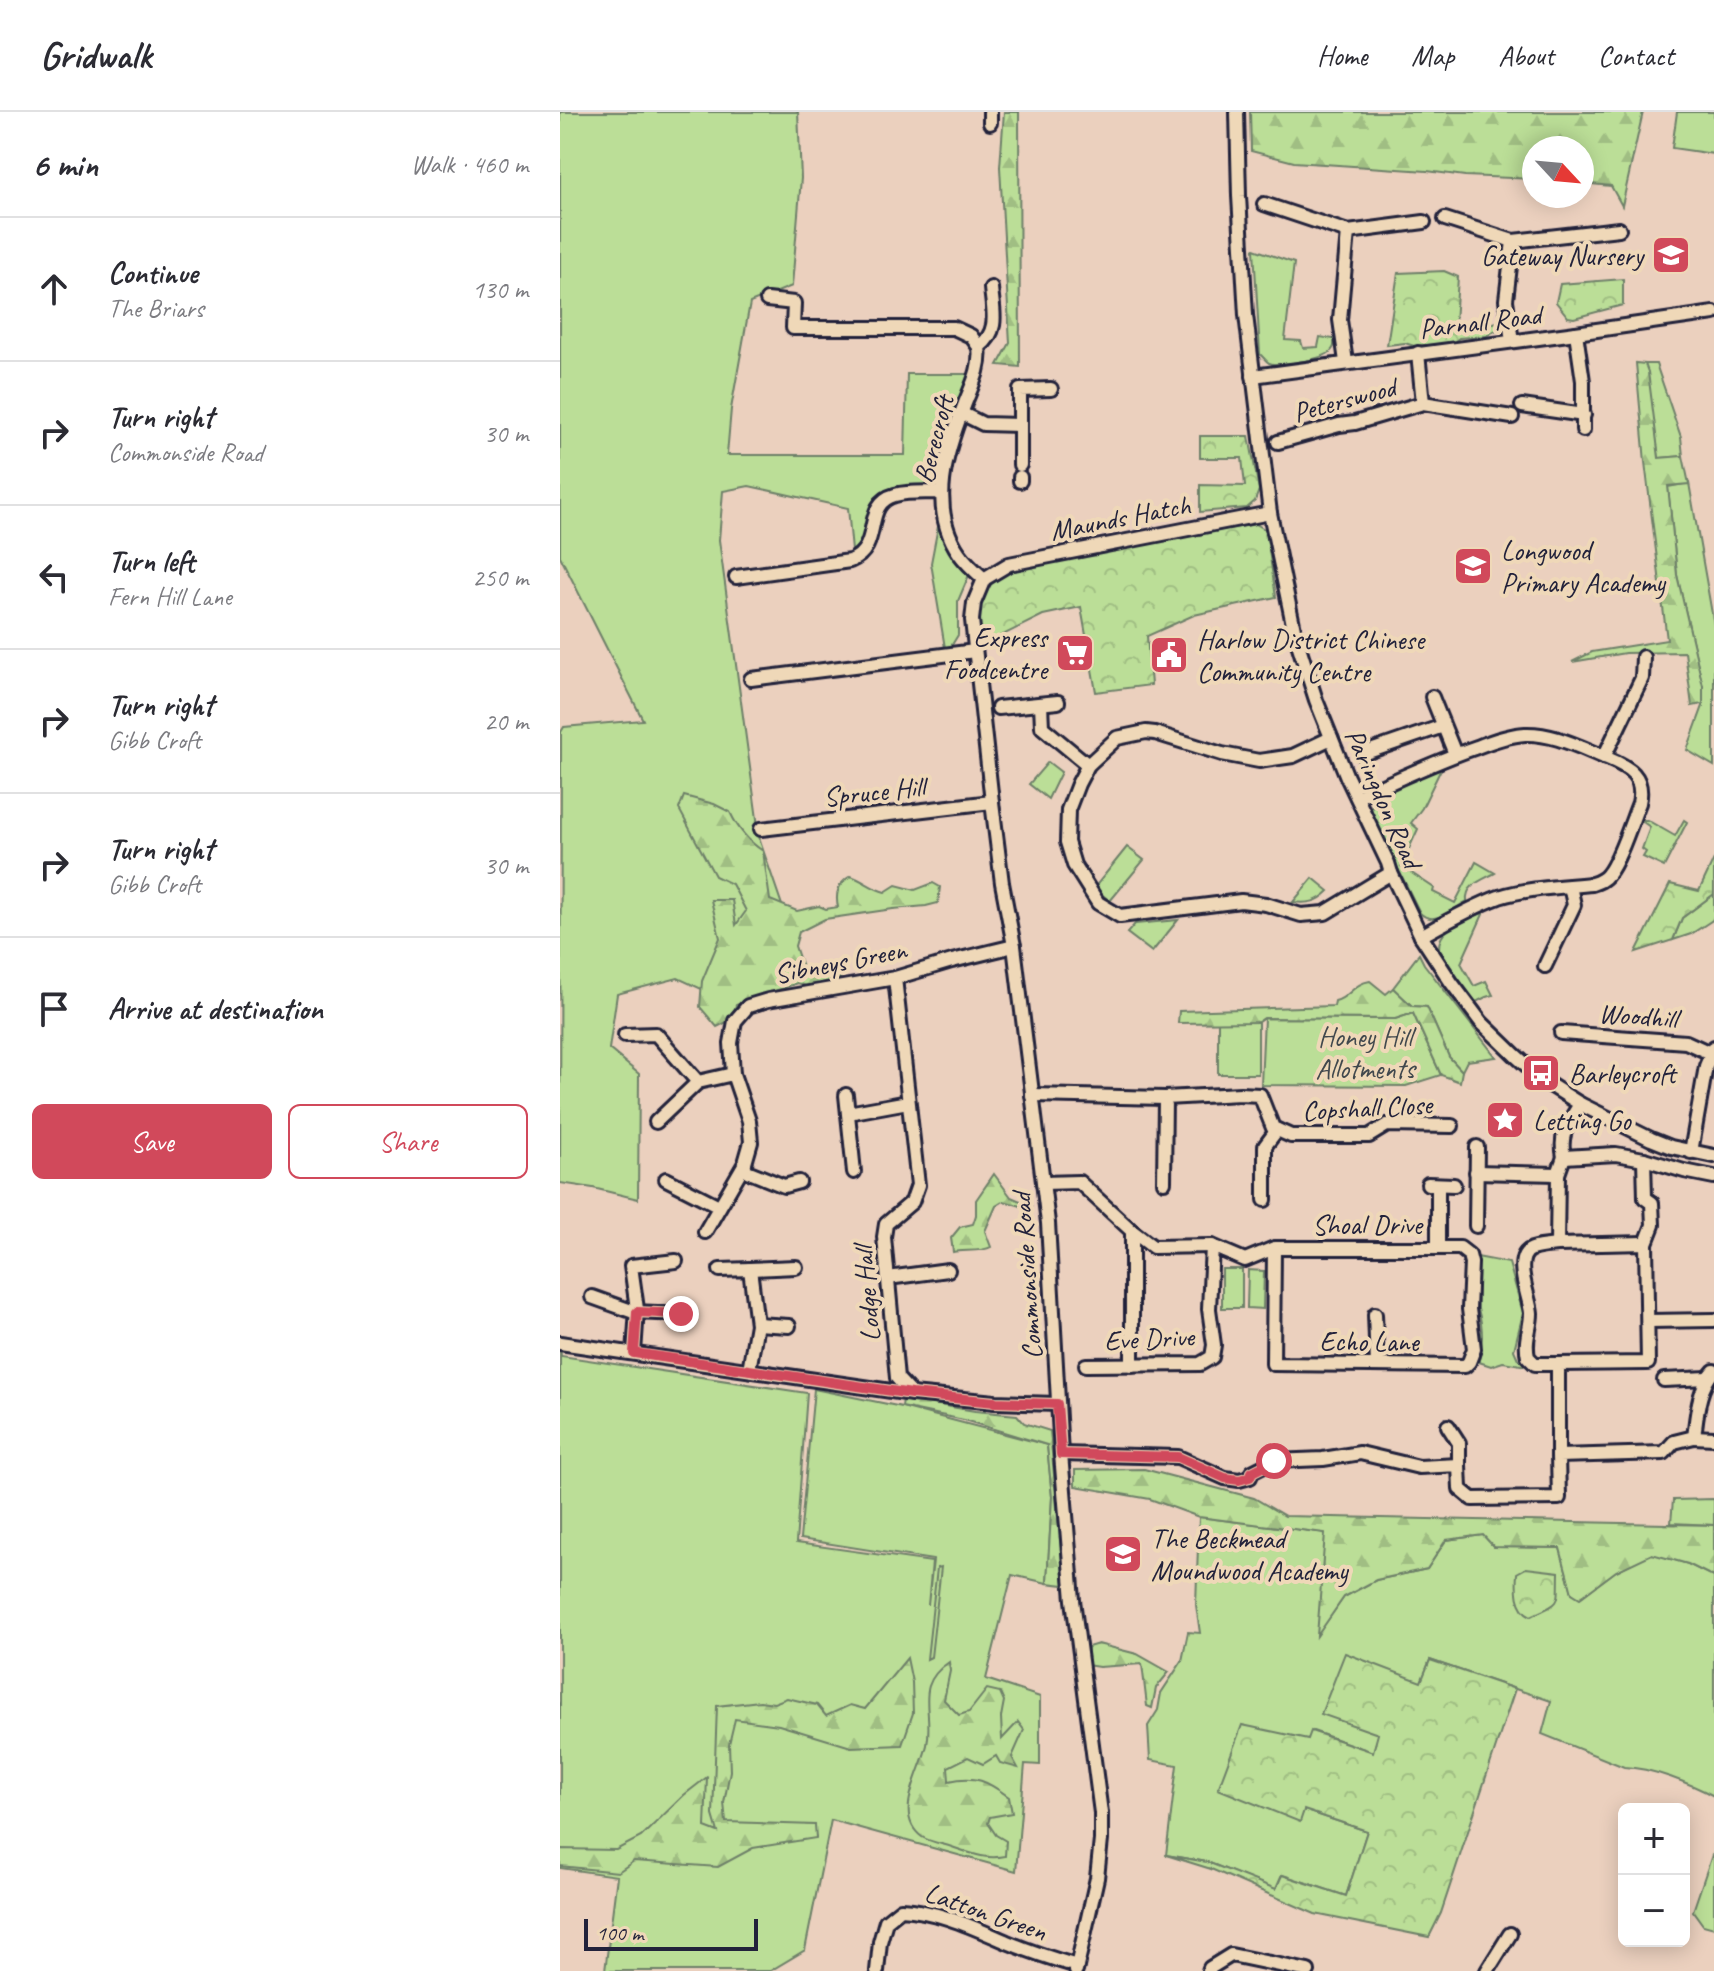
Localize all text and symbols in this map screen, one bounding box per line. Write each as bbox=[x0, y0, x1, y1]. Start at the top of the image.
text: Gridwalk bbox=[40, 32, 152, 79]
text: Home bbox=[1317, 38, 1367, 73]
text: Map bbox=[1411, 38, 1454, 73]
text: About bbox=[1498, 38, 1554, 73]
text: Contact bbox=[1598, 38, 1674, 73]
north arrow bbox=[1522, 136, 1594, 208]
text: 6 min bbox=[32, 143, 98, 186]
text: Walk · 460 m bbox=[411, 148, 528, 181]
school or university icon: Gateway Nursery bbox=[1650, 234, 1692, 276]
place label: Gateway Nursery bbox=[1481, 238, 1645, 273]
text: Continue bbox=[108, 254, 198, 292]
icon: ahead bbox=[32, 267, 76, 311]
text: 130 m bbox=[472, 273, 528, 306]
text: The Briars bbox=[108, 292, 204, 325]
street label: Parnall Road bbox=[1417, 296, 1547, 346]
street label: Peterswood bbox=[1289, 368, 1403, 430]
street label: Berecroft bbox=[906, 389, 962, 487]
text: Turn right bbox=[108, 398, 213, 436]
icon: right bbox=[32, 411, 76, 455]
text: 30 m bbox=[484, 417, 528, 450]
text: Commonside Road bbox=[108, 436, 263, 469]
street label: Maunds Hatch bbox=[1047, 487, 1193, 548]
place label: Longwood Primary Academy bbox=[1501, 533, 1667, 600]
text: Turn left bbox=[108, 542, 195, 580]
school or university icon: Longwood Primary Academy bbox=[1452, 545, 1494, 587]
icon: left bbox=[32, 555, 76, 599]
text: 250 m bbox=[472, 561, 528, 594]
text: Fern Hill Lane bbox=[108, 580, 232, 613]
place label: Express Foodcentre bbox=[944, 620, 1049, 687]
place label: Harlow District Chinese Community Centre bbox=[1197, 622, 1426, 689]
supermarket icon: Express Foodcentre bbox=[1054, 632, 1096, 674]
public building icon: Harlow District Chinese Community Centre bbox=[1148, 634, 1190, 676]
text: Turn right bbox=[108, 686, 213, 724]
icon: right bbox=[32, 699, 76, 743]
text: 20 m bbox=[484, 705, 528, 738]
street label: Paringdon Road bbox=[1337, 723, 1431, 877]
text: Gibb Croft bbox=[108, 724, 201, 757]
street label: Spruce Hill bbox=[822, 768, 932, 814]
text: Turn right bbox=[108, 830, 213, 868]
icon: right bbox=[32, 843, 76, 887]
text: 30 m bbox=[484, 849, 528, 882]
text: Gibb Croft bbox=[108, 868, 201, 901]
street label: Sibneys Green bbox=[771, 931, 910, 991]
icon: arrive bbox=[32, 987, 76, 1031]
text: Arrive at destination bbox=[108, 990, 323, 1028]
street label: Woodhill bbox=[1598, 995, 1684, 1036]
park label: Honey Hill Allotments bbox=[1316, 1019, 1417, 1086]
bus stop icon: Barleycroft bbox=[1520, 1052, 1562, 1094]
place label: Barleycroft bbox=[1569, 1056, 1678, 1091]
street label: Copshall Close bbox=[1301, 1087, 1435, 1128]
place icon: Letting Go bbox=[1484, 1099, 1526, 1141]
place label: Letting Go bbox=[1533, 1103, 1633, 1138]
button: Save bbox=[32, 1104, 272, 1179]
button: Share bbox=[288, 1104, 528, 1179]
street label: Commonside Road bbox=[1003, 1187, 1050, 1361]
street label: Shoal Drive bbox=[1312, 1207, 1424, 1242]
street label: Lodge Hall bbox=[844, 1240, 888, 1343]
route end bbox=[663, 1296, 699, 1332]
street label: Eve Drive bbox=[1103, 1319, 1197, 1358]
street label: Echo Lane bbox=[1320, 1324, 1420, 1359]
route start bbox=[1256, 1443, 1292, 1479]
place label: The Beckmead Moundwood Academy bbox=[1151, 1521, 1350, 1588]
school or university icon: The Beckmead Moundwood Academy bbox=[1102, 1533, 1144, 1575]
map controls bbox=[1618, 1803, 1690, 1947]
button: + bbox=[1618, 1803, 1690, 1875]
street label: Latton Green bbox=[920, 1874, 1052, 1949]
button: − bbox=[1618, 1875, 1690, 1947]
scale bar bbox=[584, 1915, 758, 1951]
text: 100 m bbox=[596, 1919, 643, 1947]

